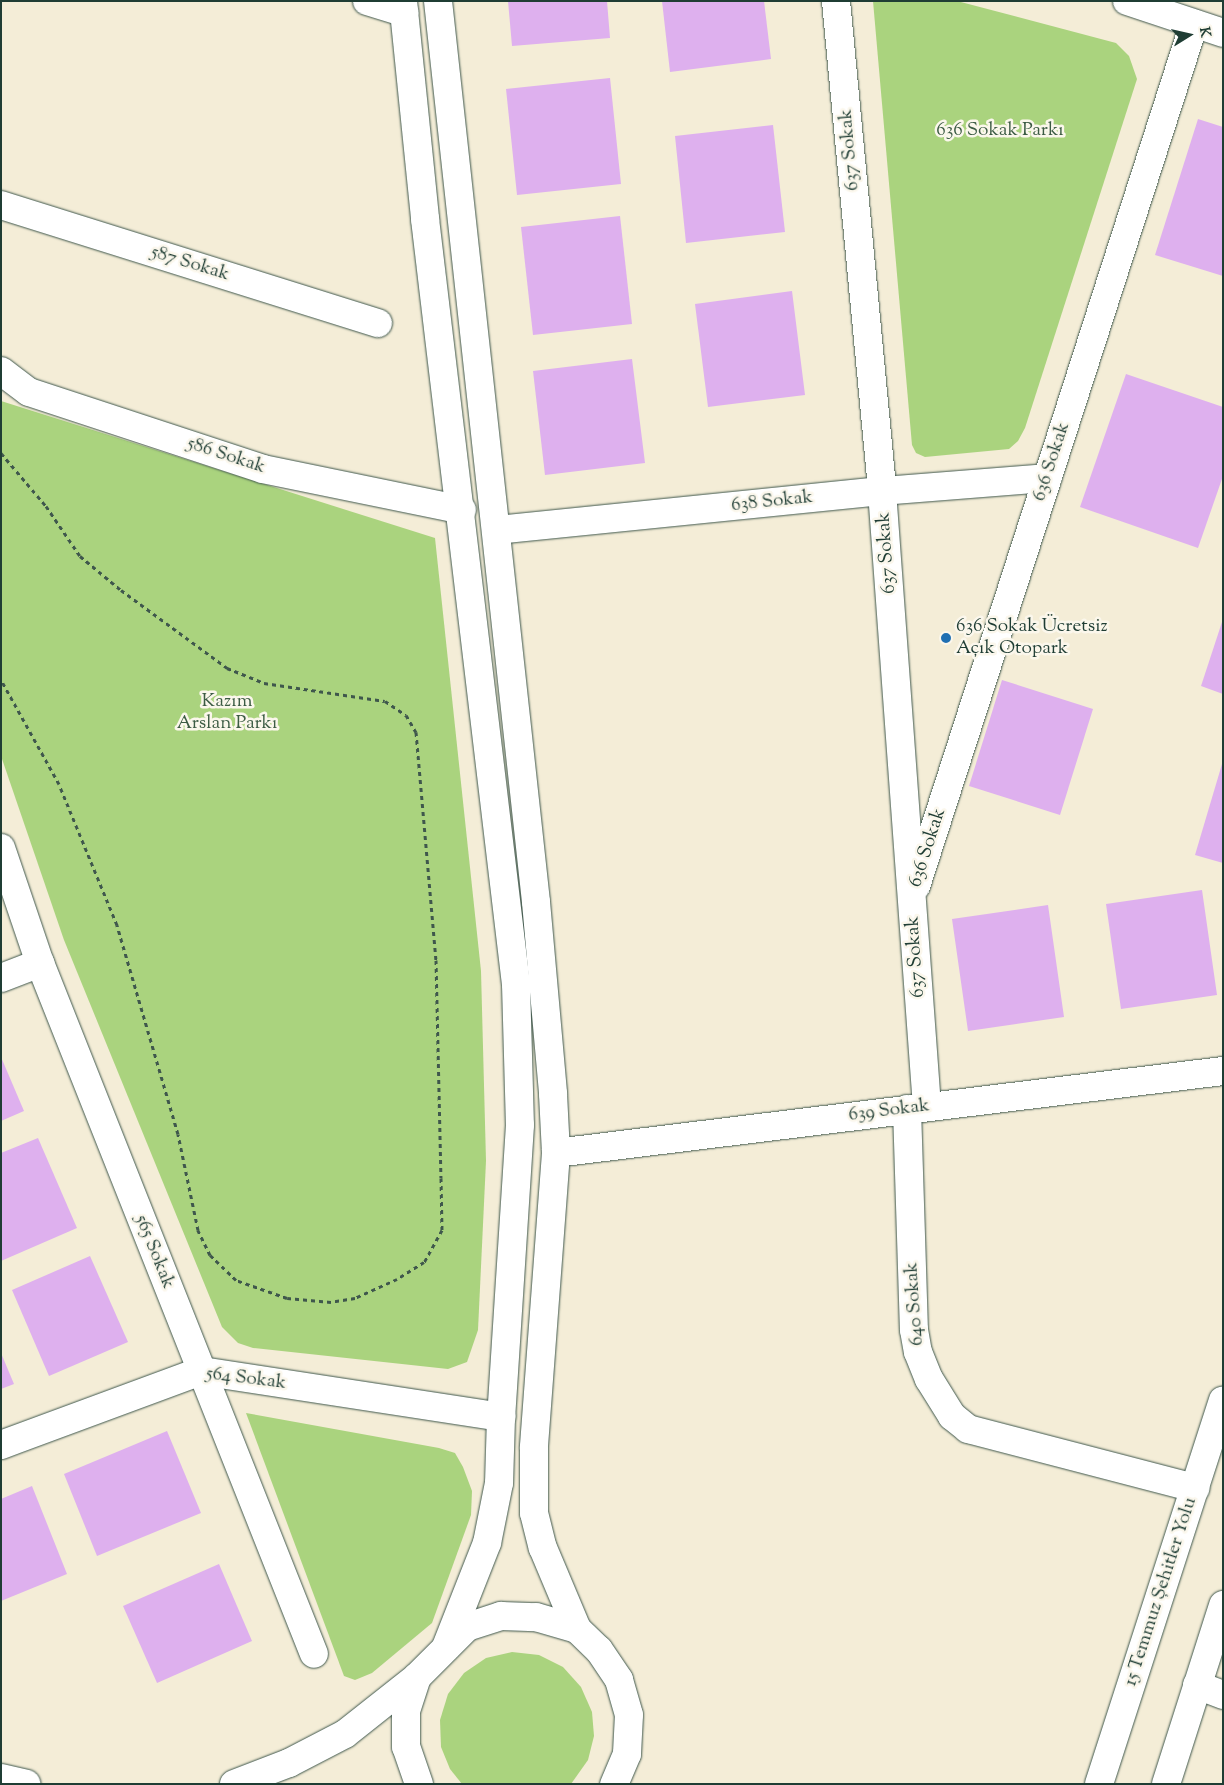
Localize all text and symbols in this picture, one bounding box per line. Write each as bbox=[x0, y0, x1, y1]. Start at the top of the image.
north arrow bbox=[1164, 10, 1214, 60]
text: K bbox=[1193, 26, 1214, 39]
street label: 637 Sokak bbox=[835, 108, 865, 192]
park label: 636 Sokak Parkı bbox=[936, 120, 1064, 142]
street label: 587 Sokak bbox=[148, 241, 232, 287]
street label: 636 Sokak bbox=[1029, 420, 1075, 504]
street label: 586 Sokak bbox=[184, 433, 268, 479]
street label: 638 Sokak bbox=[730, 486, 814, 518]
street label: 637 Sokak bbox=[873, 511, 901, 595]
place label: 636 Sokak Ücretsiz Açık Otopark bbox=[956, 616, 1108, 660]
marker: 636 Sokak Ücretsiz Açık Otopark bbox=[940, 632, 952, 644]
park label: Kazım Arslan Parkı bbox=[177, 691, 277, 735]
street label: 636 Sokak bbox=[905, 806, 951, 890]
street label: 637 Sokak bbox=[902, 915, 930, 999]
street label: 639 Sokak bbox=[847, 1095, 931, 1127]
street label: 565 Sokak bbox=[129, 1212, 179, 1292]
street label: 640 Sokak bbox=[901, 1261, 929, 1347]
street label: 564 Sokak bbox=[205, 1363, 287, 1395]
street label: 15 Temmuz Şehitler Yolu bbox=[1120, 1495, 1202, 1689]

